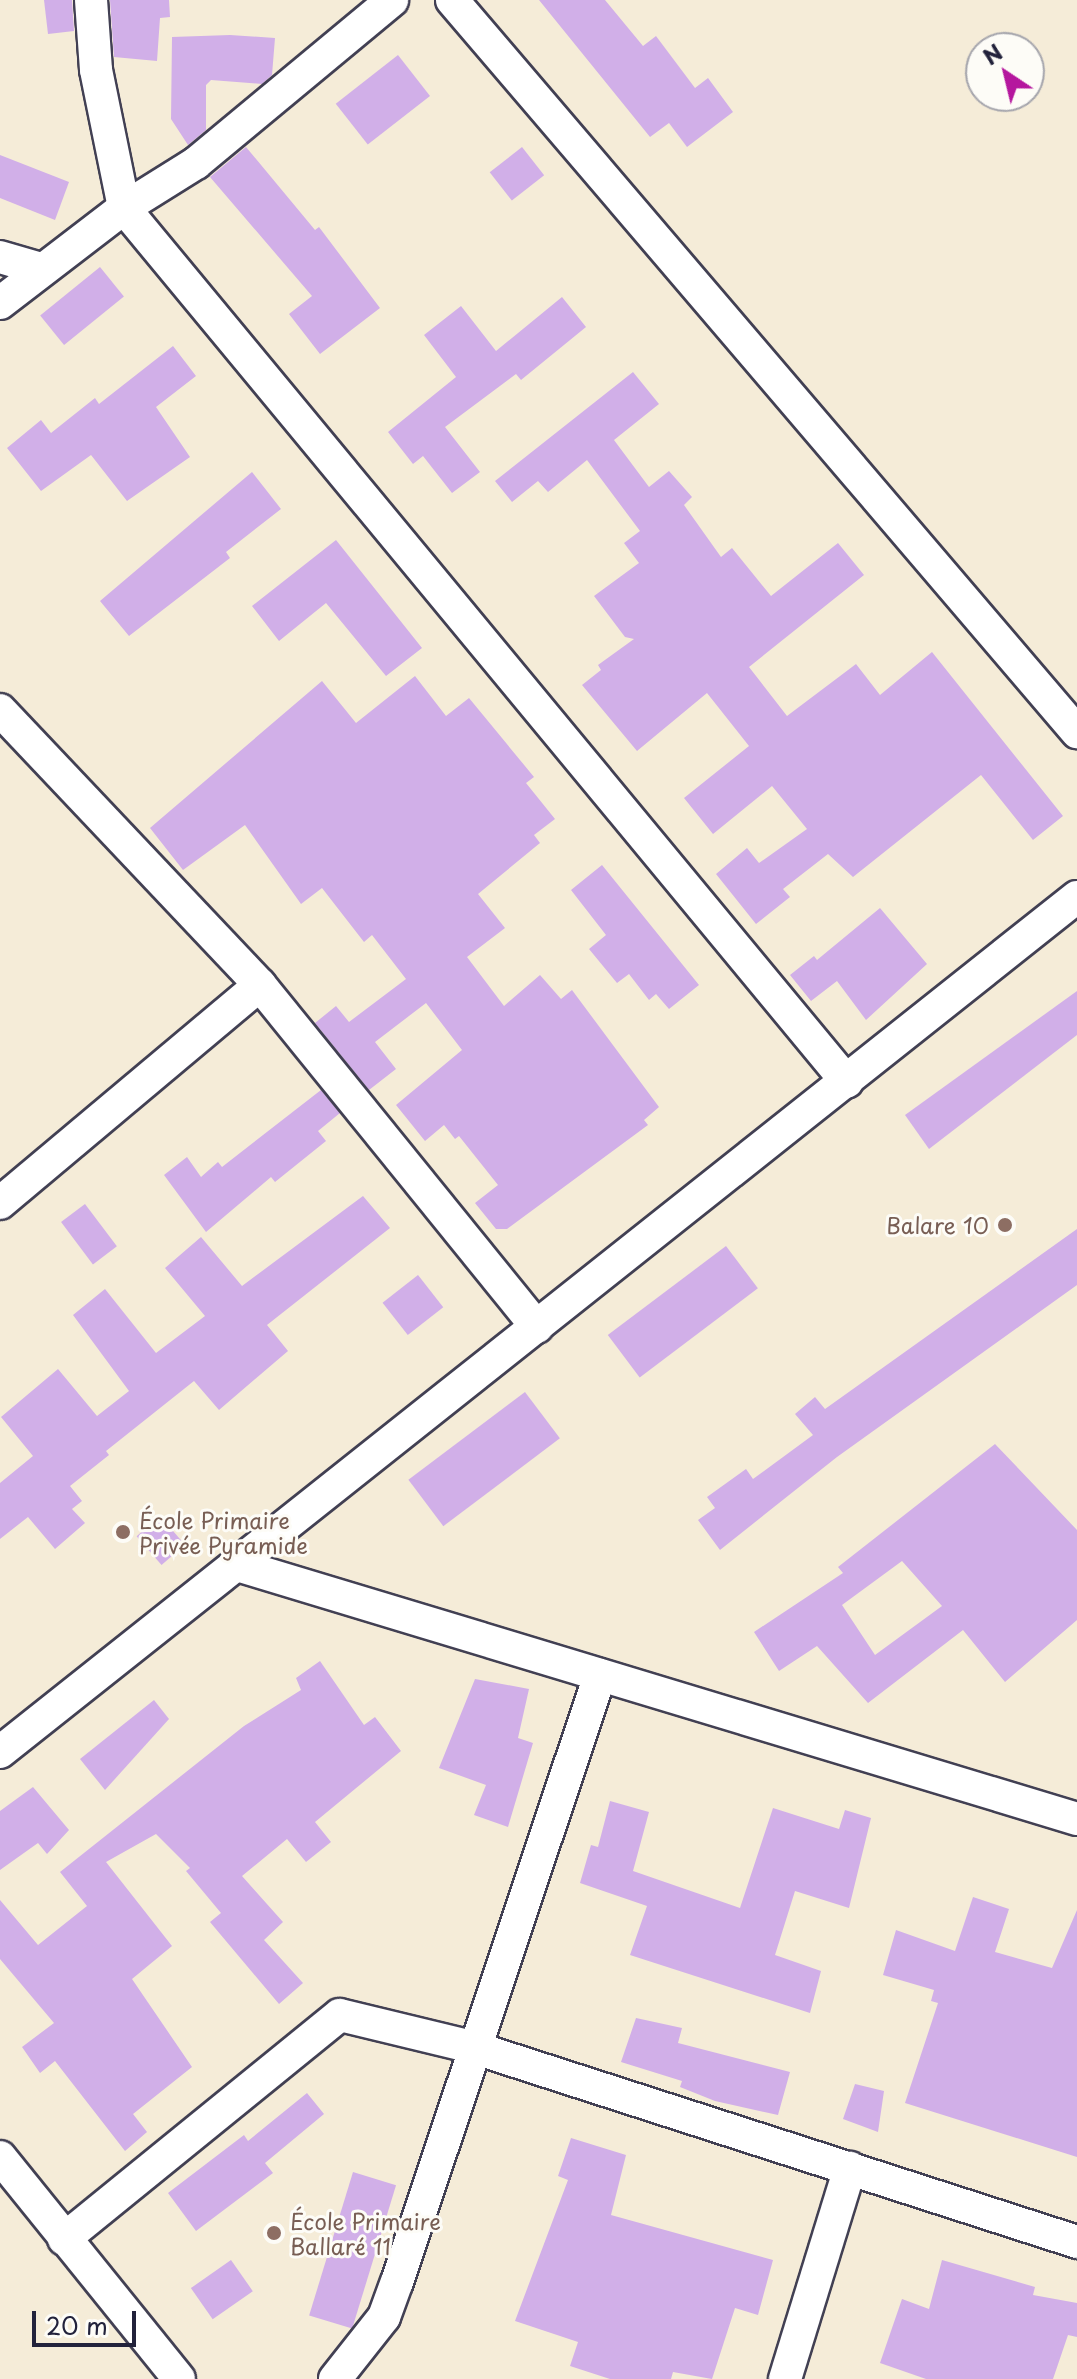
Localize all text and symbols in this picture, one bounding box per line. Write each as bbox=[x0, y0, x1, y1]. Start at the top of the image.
north arrow bbox=[965, 32, 1045, 112]
text: N bbox=[975, 35, 1009, 72]
place label: Balare 10 bbox=[887, 1212, 989, 1238]
marker: Balare 10 bbox=[996, 1216, 1014, 1234]
place label: École Primaire Privée Pyramide bbox=[139, 1506, 311, 1558]
marker: École Primaire Privée Pyramide bbox=[114, 1523, 132, 1541]
place label: École Primaire Ballaré 11 bbox=[290, 2207, 442, 2258]
marker: École Primaire Ballaré 11 bbox=[265, 2224, 283, 2242]
scale bar bbox=[36, 2295, 140, 2345]
text: 20 m bbox=[46, 2307, 108, 2343]

